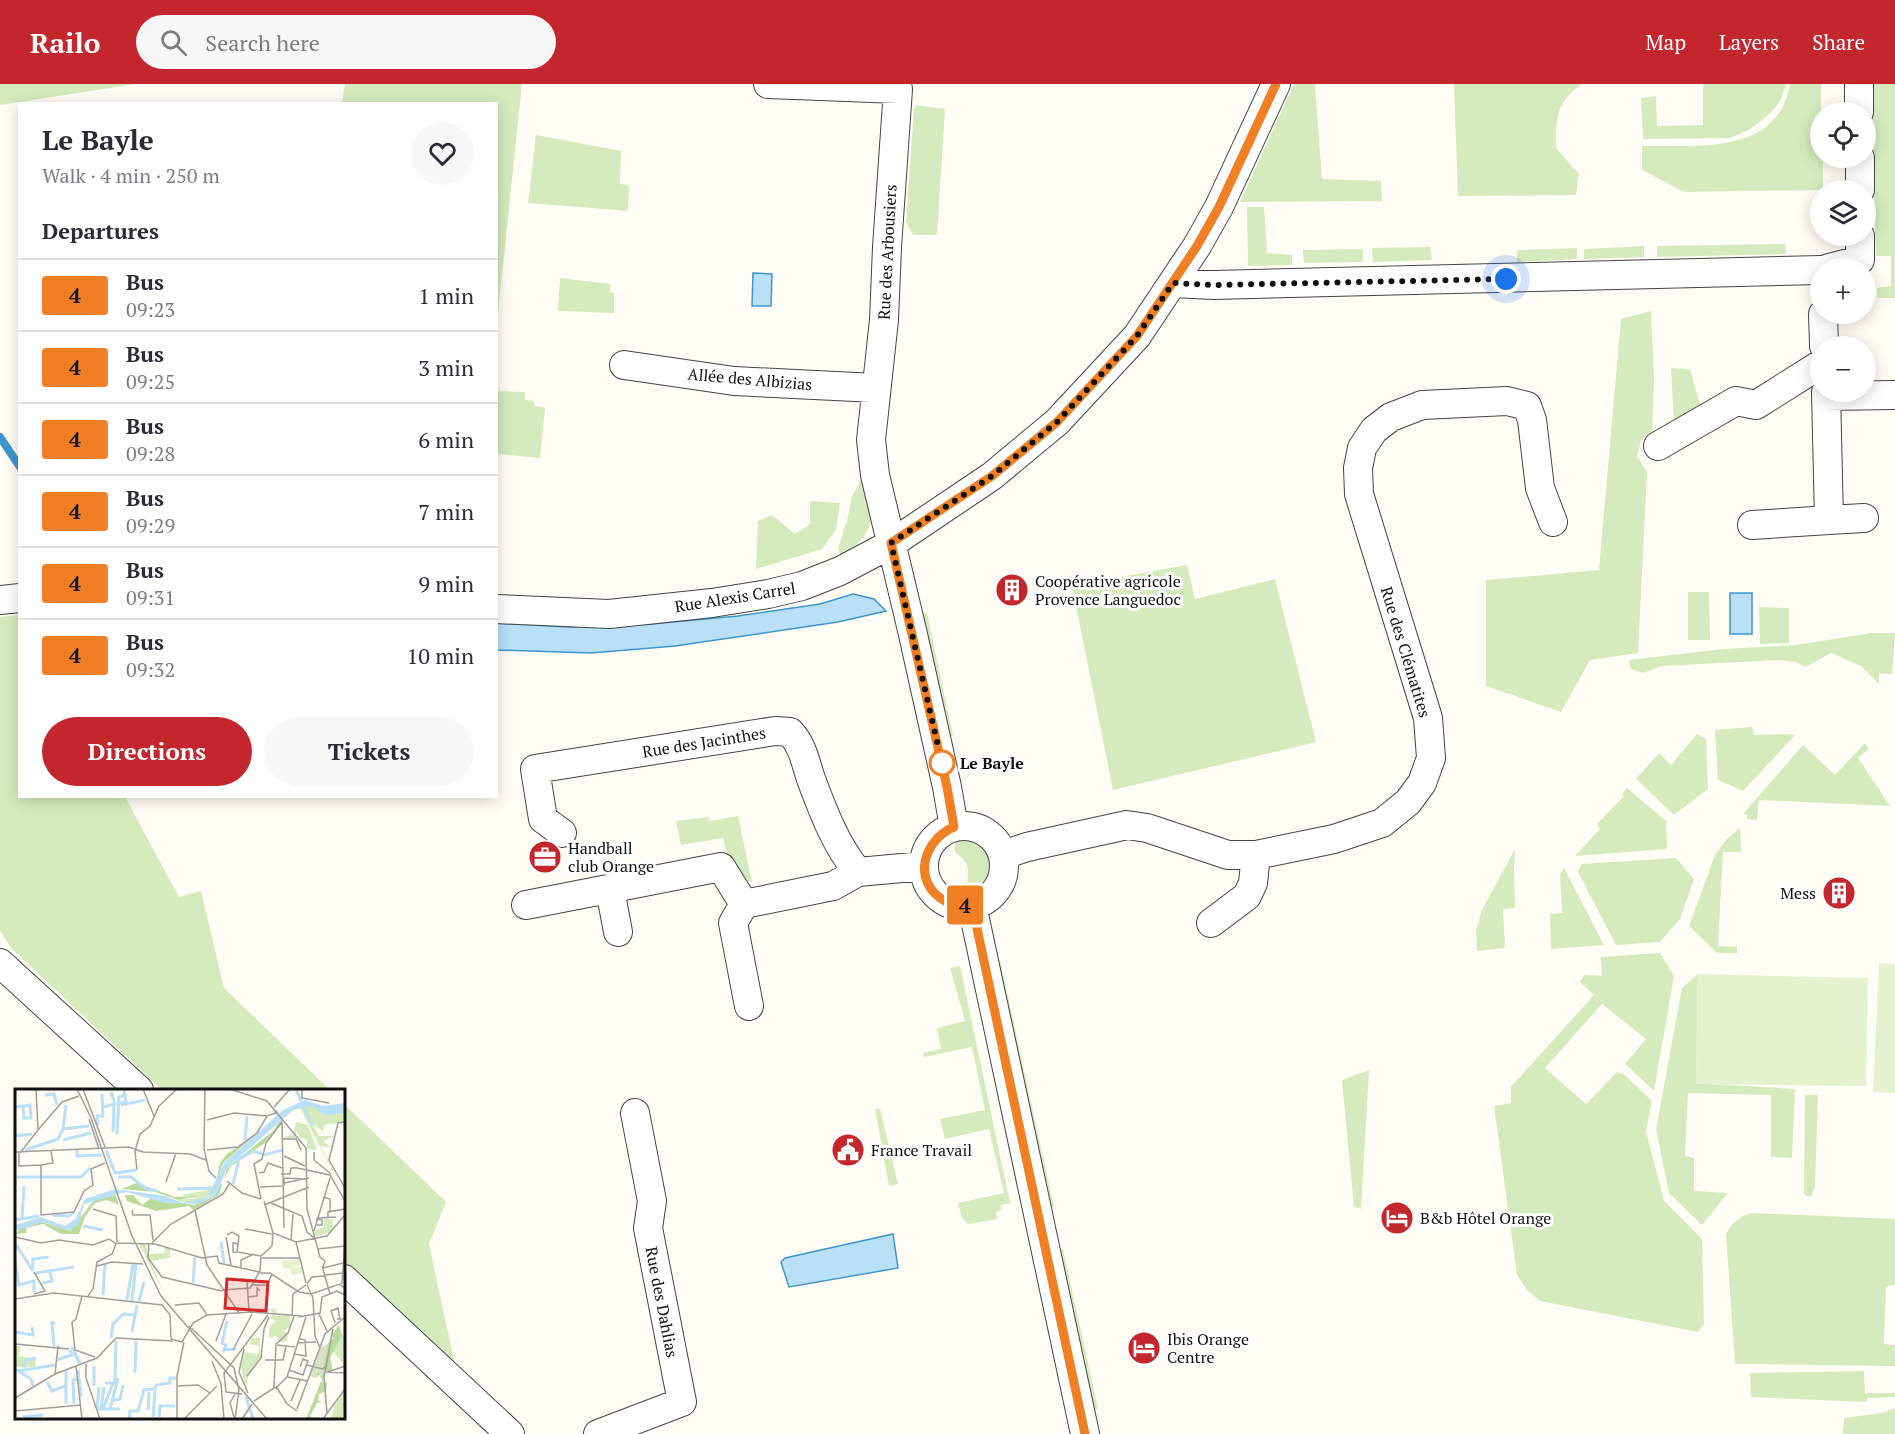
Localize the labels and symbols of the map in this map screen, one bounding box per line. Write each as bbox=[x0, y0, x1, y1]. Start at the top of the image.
street label: Rue des Arbousiers bbox=[872, 184, 902, 320]
your location bbox=[1491, 264, 1521, 294]
street label: Allée des Albizias bbox=[687, 363, 813, 395]
place label: Coopérative agricole Provence Languedoc bbox=[1035, 570, 1181, 610]
building icon: Coopérative agricole Provence Languedoc bbox=[994, 572, 1030, 608]
street label: Rue Alexis Carrel bbox=[673, 577, 797, 617]
street label: Rue des Clématites bbox=[1376, 584, 1436, 720]
street label: Rue des Jacinthes bbox=[641, 721, 767, 763]
marker: Le Bayle bbox=[929, 750, 955, 776]
place label: Le Bayle bbox=[960, 752, 1024, 774]
place label: Handball club Orange bbox=[568, 837, 654, 877]
office icon: Handball club Orange bbox=[527, 839, 563, 875]
building icon: Mess bbox=[1821, 875, 1857, 911]
place label: Mess bbox=[1780, 882, 1816, 904]
line badge: 4 bbox=[946, 886, 984, 924]
inset map bbox=[15, 1089, 345, 1419]
public building icon: France Travail bbox=[830, 1132, 866, 1168]
place label: France Travail bbox=[871, 1139, 972, 1161]
hotel icon: B&b Hôtel Orange bbox=[1379, 1200, 1415, 1236]
place label: B&b Hôtel Orange bbox=[1420, 1207, 1551, 1229]
street label: Rue des Dahlias bbox=[640, 1245, 684, 1359]
place label: Ibis Orange Centre bbox=[1167, 1328, 1249, 1368]
hotel icon: Ibis Orange Centre bbox=[1126, 1330, 1162, 1366]

